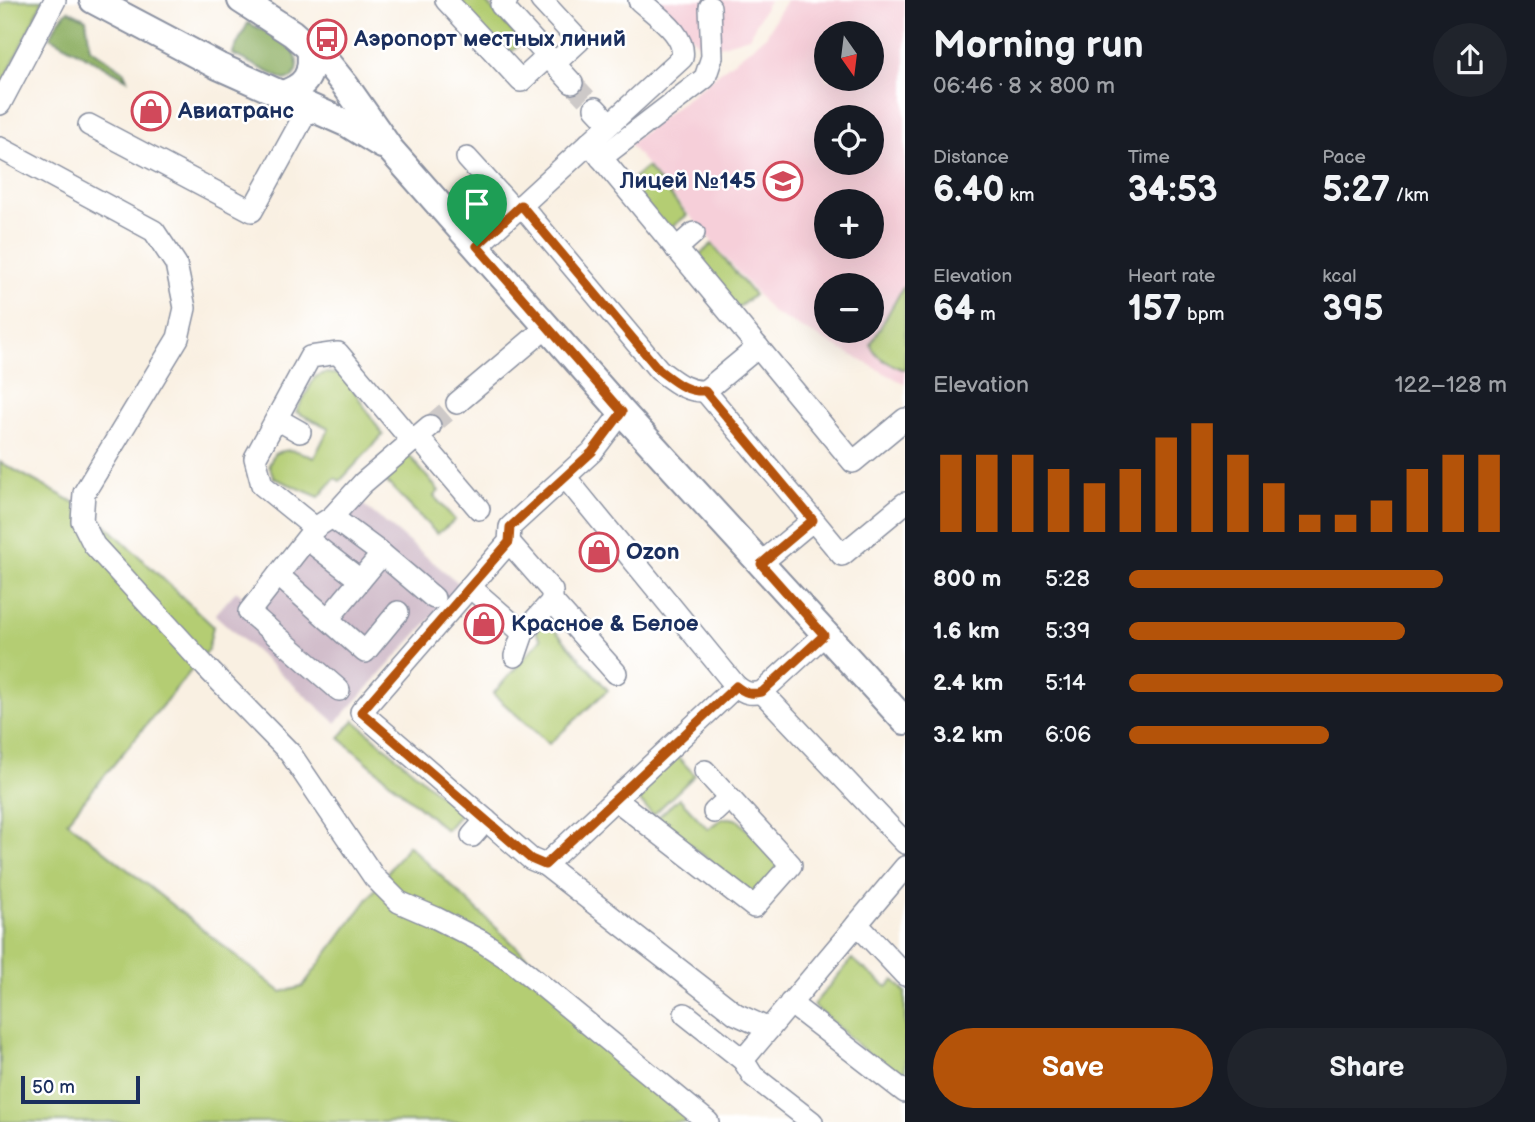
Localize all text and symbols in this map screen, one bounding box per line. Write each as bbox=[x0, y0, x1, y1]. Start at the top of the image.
bus stop icon: Аэропорт местных линий bbox=[306, 18, 348, 60]
north arrow bbox=[814, 21, 884, 91]
map controls bbox=[814, 21, 884, 343]
text: Morning run bbox=[933, 23, 1144, 68]
button: share bbox=[1433, 23, 1507, 97]
place label: Аэропорт местных линий bbox=[353, 25, 626, 53]
text: 06:46 · 8 × 800 m bbox=[933, 72, 1115, 100]
shop icon: Авиатранс bbox=[130, 90, 172, 132]
place label: Авиатранс bbox=[177, 97, 294, 125]
button: locate bbox=[814, 105, 884, 175]
text: Distance bbox=[933, 146, 1009, 169]
text: Time bbox=[1128, 146, 1170, 169]
text: Pace bbox=[1322, 146, 1366, 169]
school or university icon: Лицей №145 bbox=[762, 160, 804, 202]
place label: Лицей №145 bbox=[619, 167, 756, 195]
text: 6.40 bbox=[933, 169, 1004, 212]
text: 34:53 bbox=[1128, 169, 1218, 212]
text: 5:27 bbox=[1322, 169, 1390, 212]
pin bbox=[447, 174, 507, 246]
text: km bbox=[1004, 184, 1035, 207]
text: /km bbox=[1390, 184, 1429, 207]
icon: arrive bbox=[458, 185, 496, 223]
button: + bbox=[814, 189, 884, 259]
text: Elevation bbox=[933, 265, 1012, 288]
text: Heart rate bbox=[1128, 265, 1215, 288]
text: kcal bbox=[1322, 265, 1356, 288]
button: − bbox=[814, 273, 884, 343]
text: 64 bbox=[933, 288, 975, 331]
text: 157 bbox=[1128, 288, 1182, 331]
text: 395 bbox=[1322, 288, 1383, 331]
text: m bbox=[975, 303, 996, 326]
text: bpm bbox=[1182, 303, 1224, 326]
text: Elevation bbox=[933, 371, 1029, 399]
text: 122–128 m bbox=[1395, 371, 1507, 399]
shop icon: Ozon bbox=[578, 531, 620, 573]
place label: Ozon bbox=[626, 538, 680, 566]
text: 800 m bbox=[933, 565, 1001, 593]
text: 5:28 bbox=[1045, 565, 1090, 593]
shop icon: Красное & Белое bbox=[463, 603, 505, 645]
place label: Красное & Белое bbox=[511, 610, 699, 638]
text: 1.6 km bbox=[933, 617, 1000, 645]
text: 5:39 bbox=[1045, 617, 1090, 645]
text: 2.4 km bbox=[933, 669, 1003, 697]
text: 5:14 bbox=[1045, 669, 1086, 697]
text: 3.2 km bbox=[933, 721, 1003, 749]
text: 6:06 bbox=[1045, 721, 1091, 749]
button: Save bbox=[933, 1028, 1213, 1108]
button: Share bbox=[1227, 1028, 1507, 1108]
scale bar bbox=[21, 1073, 140, 1105]
text: 50 m bbox=[32, 1076, 75, 1099]

